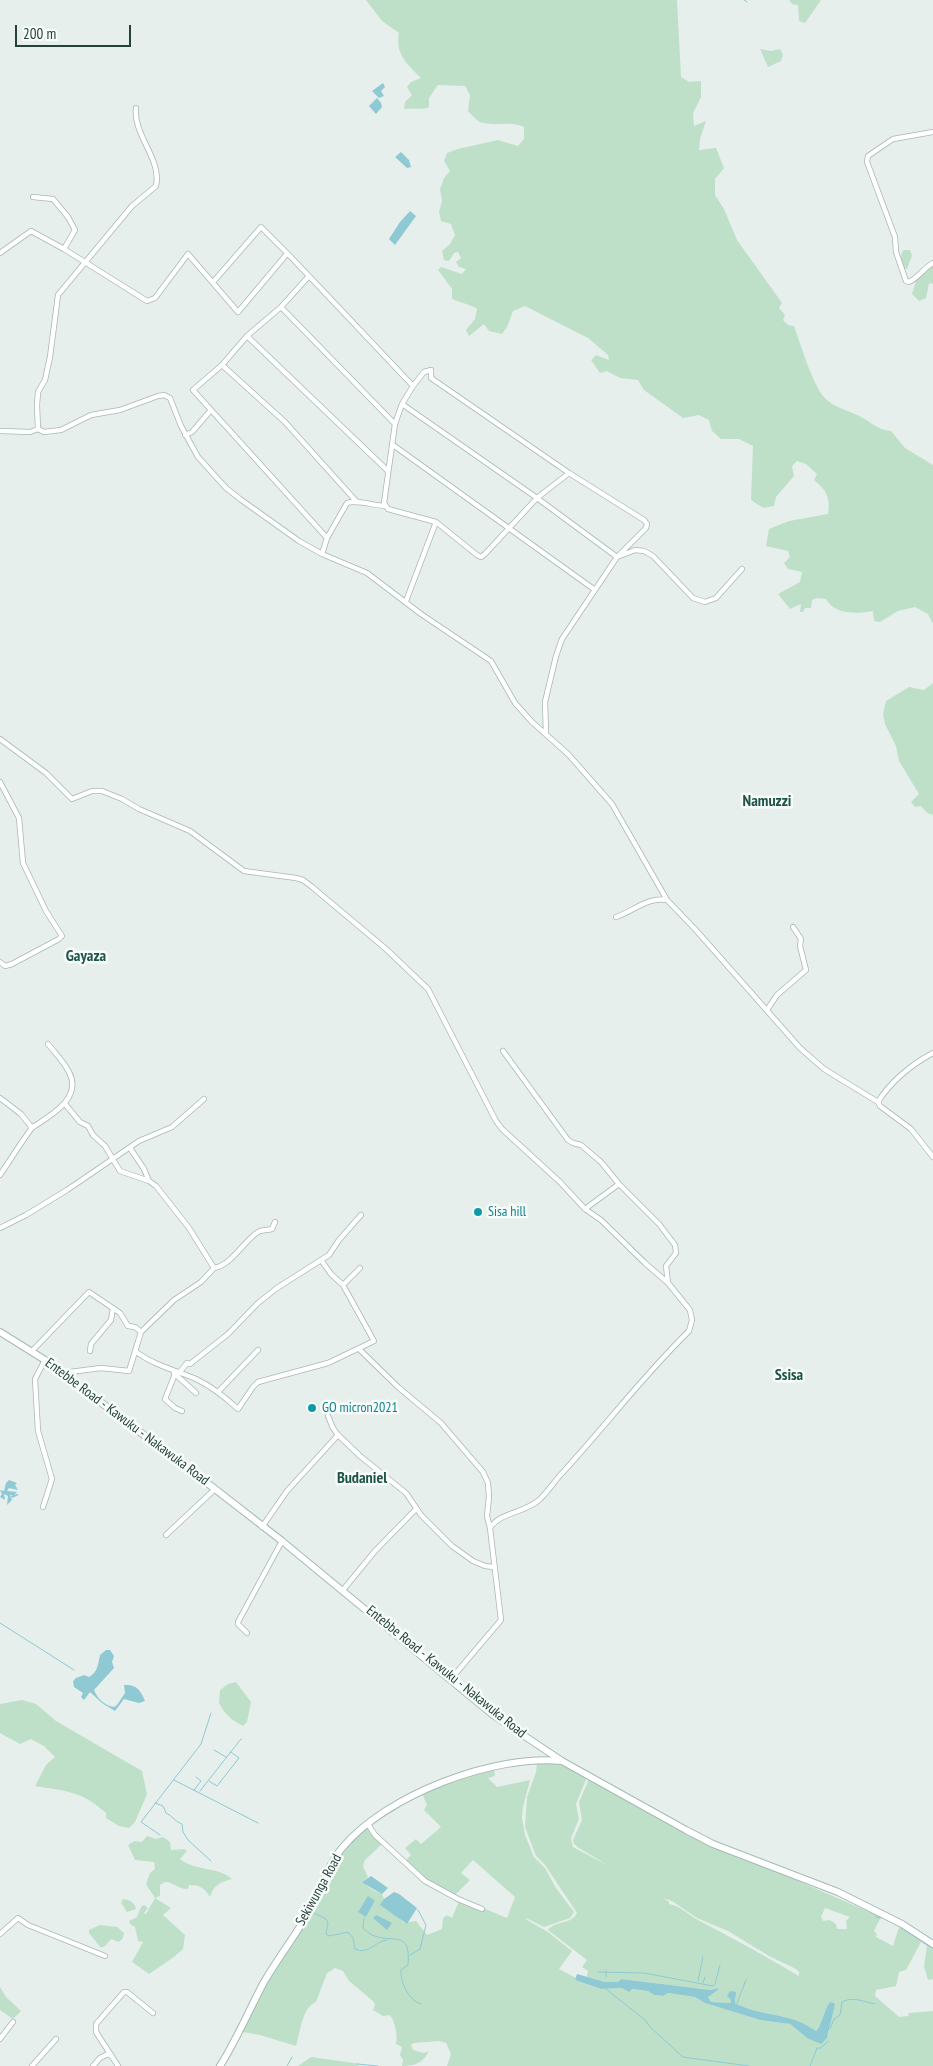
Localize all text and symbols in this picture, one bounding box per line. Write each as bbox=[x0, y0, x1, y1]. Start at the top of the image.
scale bar bbox=[18, 15, 134, 47]
text: 200 m bbox=[23, 24, 56, 43]
district label: Namuzzi bbox=[743, 791, 791, 811]
district label: Gayaza bbox=[66, 946, 106, 966]
place label: Sisa hill bbox=[488, 1204, 526, 1220]
marker: Sisa hill bbox=[472, 1206, 484, 1218]
street label: Entebbe Road - Kawuku - Nakawuka Road bbox=[42, 1355, 212, 1489]
district label: Ssisa bbox=[775, 1365, 803, 1385]
place label: GO micron2021 bbox=[322, 1400, 398, 1416]
marker: GO micron2021 bbox=[306, 1402, 318, 1414]
district label: Budaniel bbox=[337, 1468, 387, 1488]
street label: Entebbe Road - Kawuku - Nakawuka Road bbox=[363, 1602, 529, 1742]
street label: Sekiwunga Road bbox=[292, 1851, 346, 1929]

